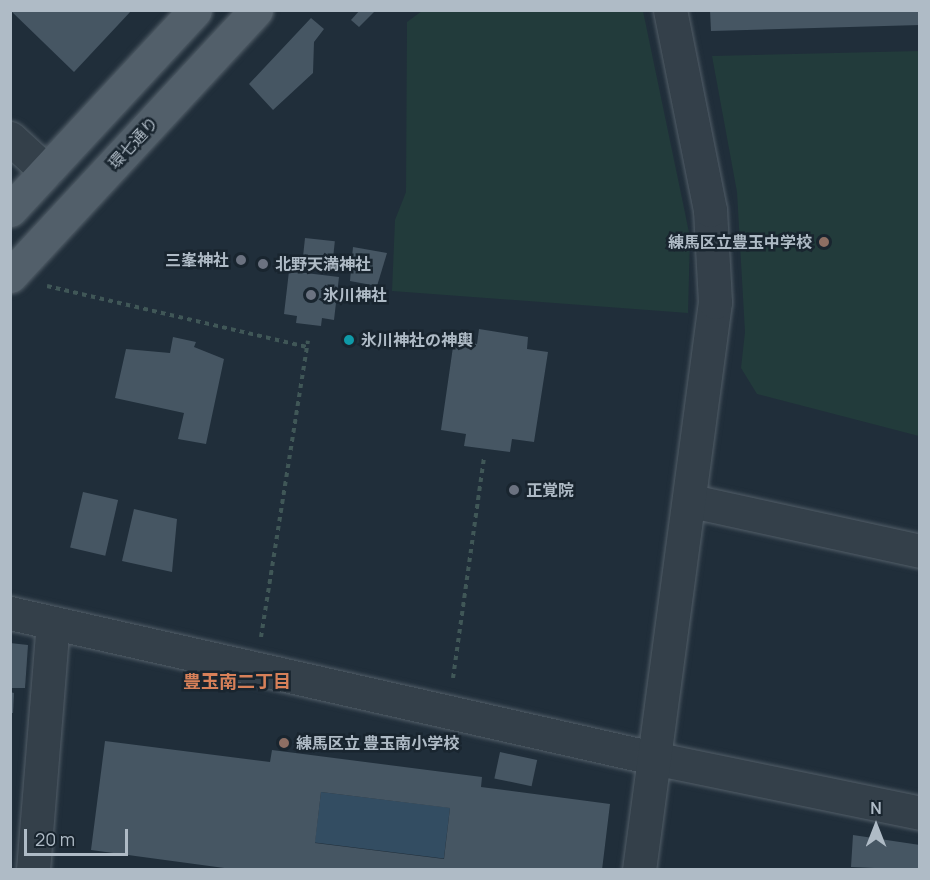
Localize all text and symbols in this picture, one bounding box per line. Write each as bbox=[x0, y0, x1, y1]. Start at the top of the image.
street label: 環七通り bbox=[104, 113, 162, 173]
place label: 練馬区立豊玉中学校 bbox=[668, 232, 812, 252]
marker: 練馬区立豊玉中学校 bbox=[817, 235, 831, 249]
place label: 三峯神社 bbox=[165, 250, 229, 270]
marker: 三峯神社 bbox=[234, 253, 248, 267]
place label: 北野天満神社 bbox=[275, 254, 371, 274]
marker: 北野天満神社 bbox=[256, 257, 270, 271]
place label: 氷川神社 bbox=[323, 285, 387, 305]
marker: 氷川神社 bbox=[304, 288, 318, 302]
place label: 氷川神社の神輿 bbox=[361, 330, 473, 350]
marker: 氷川神社の神輿 bbox=[342, 333, 356, 347]
place label: 正覚院 bbox=[526, 480, 574, 500]
marker: 正覚院 bbox=[507, 483, 521, 497]
district label: 豊玉南二丁目 bbox=[183, 670, 291, 692]
place label: 練馬区立 豊玉南小学校 bbox=[296, 733, 459, 753]
marker: 練馬区立 豊玉南小学校 bbox=[277, 736, 291, 750]
north arrow bbox=[846, 796, 906, 856]
text: N bbox=[870, 797, 882, 819]
scale bar bbox=[27, 817, 130, 855]
text: 20 m bbox=[35, 827, 75, 851]

